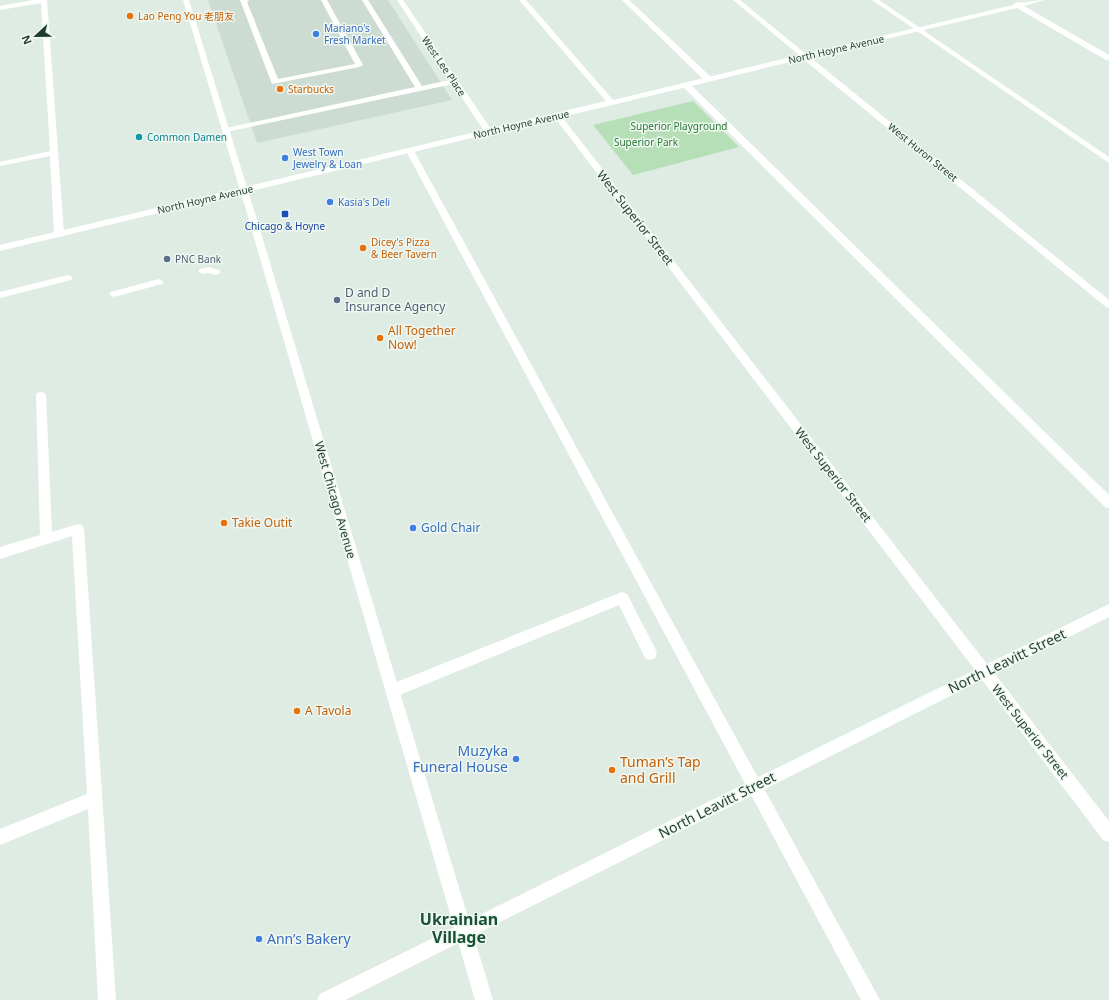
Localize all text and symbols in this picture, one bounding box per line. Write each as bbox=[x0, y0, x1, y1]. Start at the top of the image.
place label: Lao Peng You 老朋友 bbox=[138, 9, 234, 23]
marker: Lao Peng You 老朋友 bbox=[125, 11, 135, 21]
north arrow bbox=[16, 16, 56, 56]
place label: Mariano's Fresh Market bbox=[324, 21, 386, 47]
marker: Mariano's Fresh Market bbox=[311, 29, 321, 39]
street label: North Hoyne Avenue bbox=[787, 31, 886, 67]
text: N bbox=[18, 33, 35, 47]
street label: West Lee Place bbox=[419, 33, 469, 99]
place label: Starbucks bbox=[288, 82, 334, 96]
marker: Starbucks bbox=[275, 84, 285, 94]
street label: North Hoyne Avenue bbox=[472, 106, 571, 142]
park label: Superior Playground bbox=[631, 119, 727, 133]
street label: West Huron Street bbox=[885, 119, 961, 185]
place label: Common Damen bbox=[147, 130, 227, 144]
marker: Common Damen bbox=[134, 132, 144, 142]
park label: Superior Park bbox=[614, 135, 679, 149]
place label: West Town Jewelry & Loan bbox=[292, 145, 362, 171]
marker: West Town Jewelry & Loan bbox=[280, 153, 290, 163]
street label: West Superior Street bbox=[593, 167, 678, 269]
street label: North Hoyne Avenue bbox=[156, 181, 255, 217]
place label: Kasia's Deli bbox=[338, 195, 390, 209]
marker: Kasia's Deli bbox=[325, 197, 335, 207]
marker: Chicago & Hoyne bbox=[280, 209, 290, 219]
place label: Chicago & Hoyne bbox=[245, 219, 326, 233]
place label: Dicey's Pizza & Beer Tavern bbox=[371, 235, 437, 261]
marker: Dicey's Pizza & Beer Tavern bbox=[358, 243, 368, 253]
place label: PNC Bank bbox=[175, 252, 222, 266]
marker: PNC Bank bbox=[162, 254, 172, 264]
place label: D and D Insurance Agency bbox=[345, 284, 446, 315]
marker: D and D Insurance Agency bbox=[332, 295, 342, 305]
place label: All Together Now! bbox=[388, 322, 456, 353]
marker: All Together Now! bbox=[375, 333, 385, 343]
street label: West Superior Street bbox=[791, 424, 876, 526]
street label: West Chicago Avenue bbox=[311, 439, 360, 561]
place label: Takie Outit bbox=[232, 514, 293, 531]
marker: Takie Outit bbox=[219, 518, 229, 528]
place label: Gold Chair bbox=[421, 519, 480, 536]
marker: Gold Chair bbox=[408, 523, 418, 533]
street label: North Leavitt Street bbox=[945, 624, 1069, 697]
street label: West Superior Street bbox=[988, 681, 1073, 783]
place label: A Tavola bbox=[305, 702, 351, 719]
marker: A Tavola bbox=[292, 706, 302, 716]
place label: Muzyka Funeral House bbox=[413, 741, 508, 776]
place label: Tuman’s Tap and Grill bbox=[620, 752, 701, 787]
marker: Muzyka Funeral House bbox=[511, 754, 521, 764]
marker: Tuman’s Tap and Grill bbox=[607, 765, 617, 775]
street label: North Leavitt Street bbox=[655, 767, 779, 842]
district label: Ukrainian Village bbox=[420, 908, 498, 948]
place label: Ann’s Bakery bbox=[267, 929, 352, 948]
marker: Ann’s Bakery bbox=[254, 934, 264, 944]

